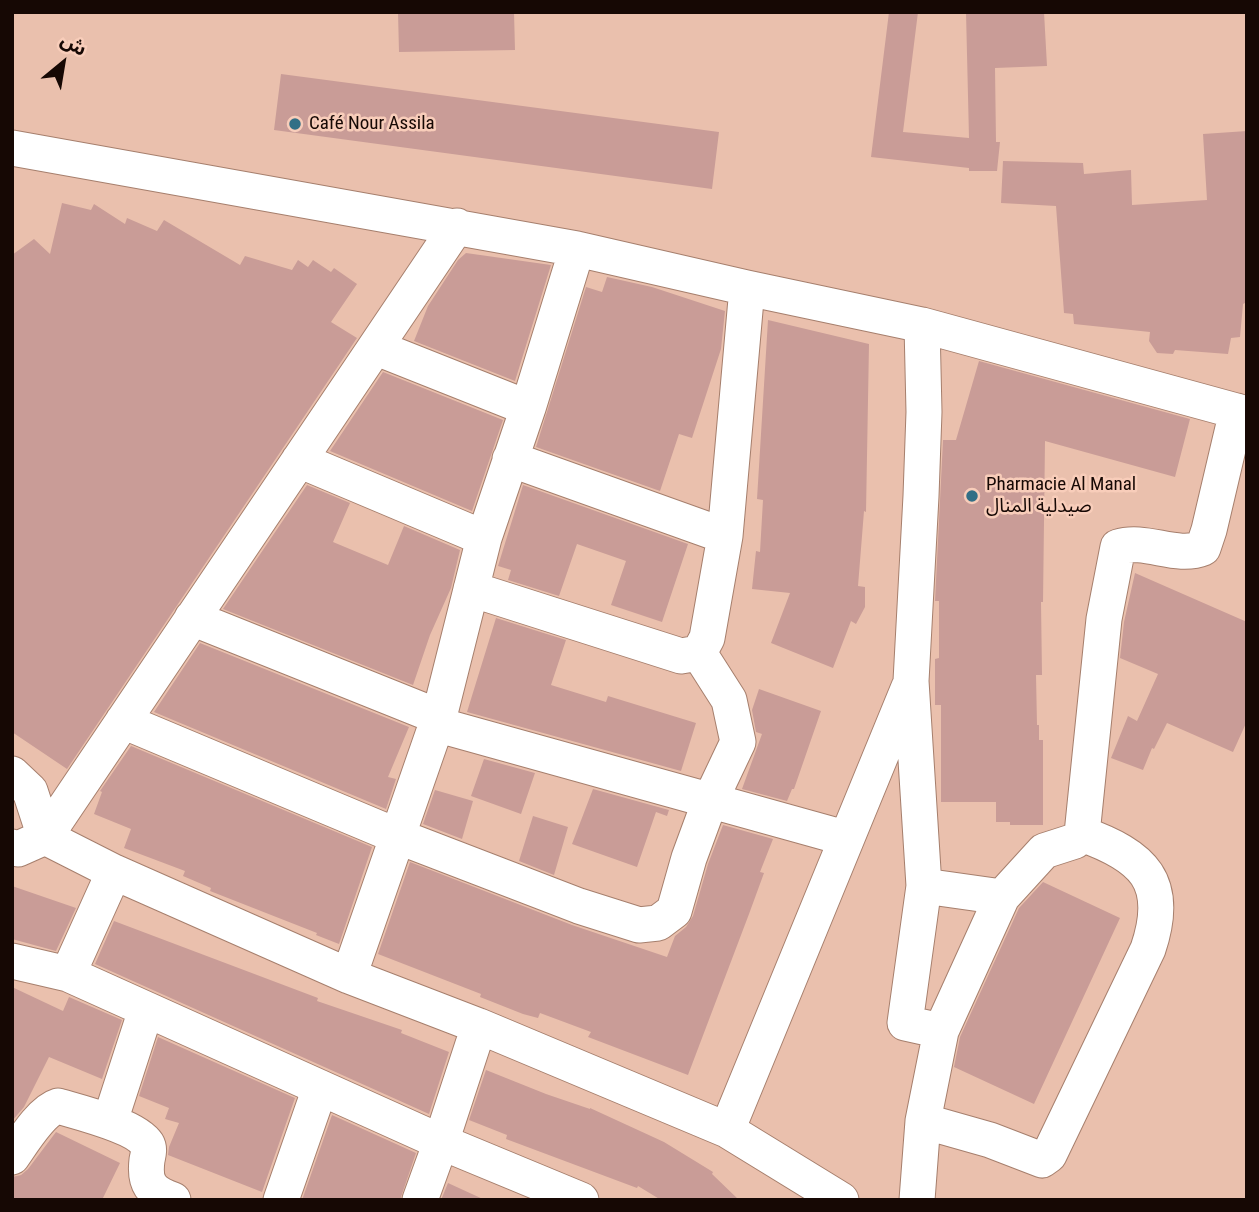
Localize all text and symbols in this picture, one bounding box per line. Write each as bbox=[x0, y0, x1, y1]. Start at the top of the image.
north arrow bbox=[28, 28, 98, 98]
text: ش bbox=[57, 28, 91, 61]
place label: Café Nour Assila bbox=[309, 113, 435, 135]
marker: Café Nour Assila bbox=[287, 116, 303, 132]
place label: Pharmacie Al Manal صيدلية المنال bbox=[986, 474, 1136, 518]
marker: Pharmacie Al Manal صيدلية المنال bbox=[964, 488, 980, 504]

